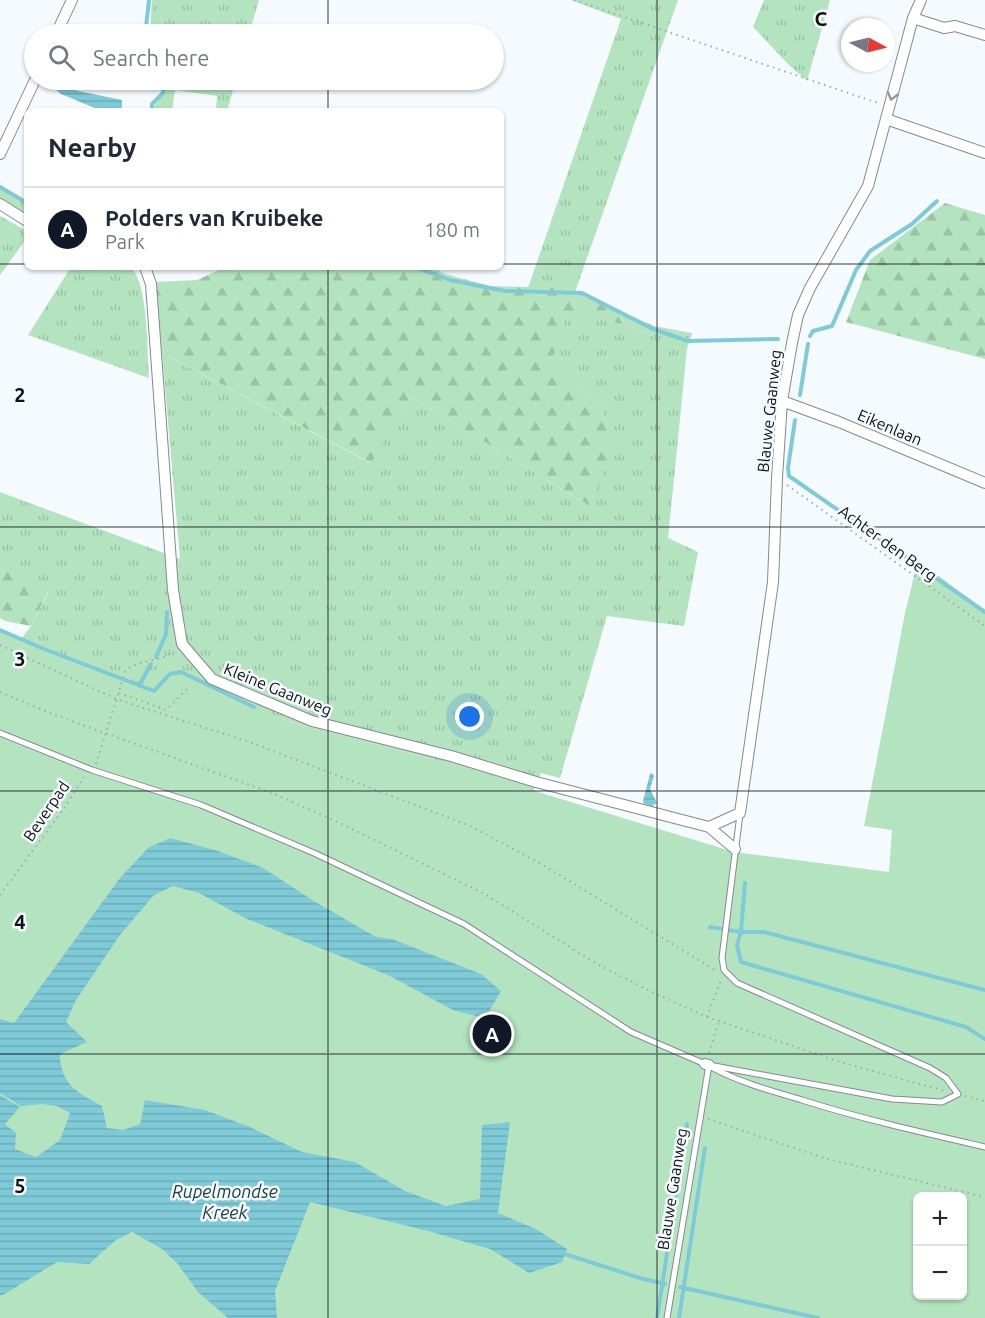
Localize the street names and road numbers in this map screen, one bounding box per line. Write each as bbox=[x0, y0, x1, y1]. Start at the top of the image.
street label: Blauwe Gaanweg bbox=[754, 349, 784, 473]
street label: Eikenlaan bbox=[855, 405, 925, 449]
street label: Achter den Berg bbox=[835, 501, 941, 585]
street label: Kleine Gaanweg bbox=[221, 659, 335, 719]
street label: Beverpad bbox=[19, 778, 73, 844]
street label: Blauwe Gaanweg bbox=[653, 1127, 691, 1251]

